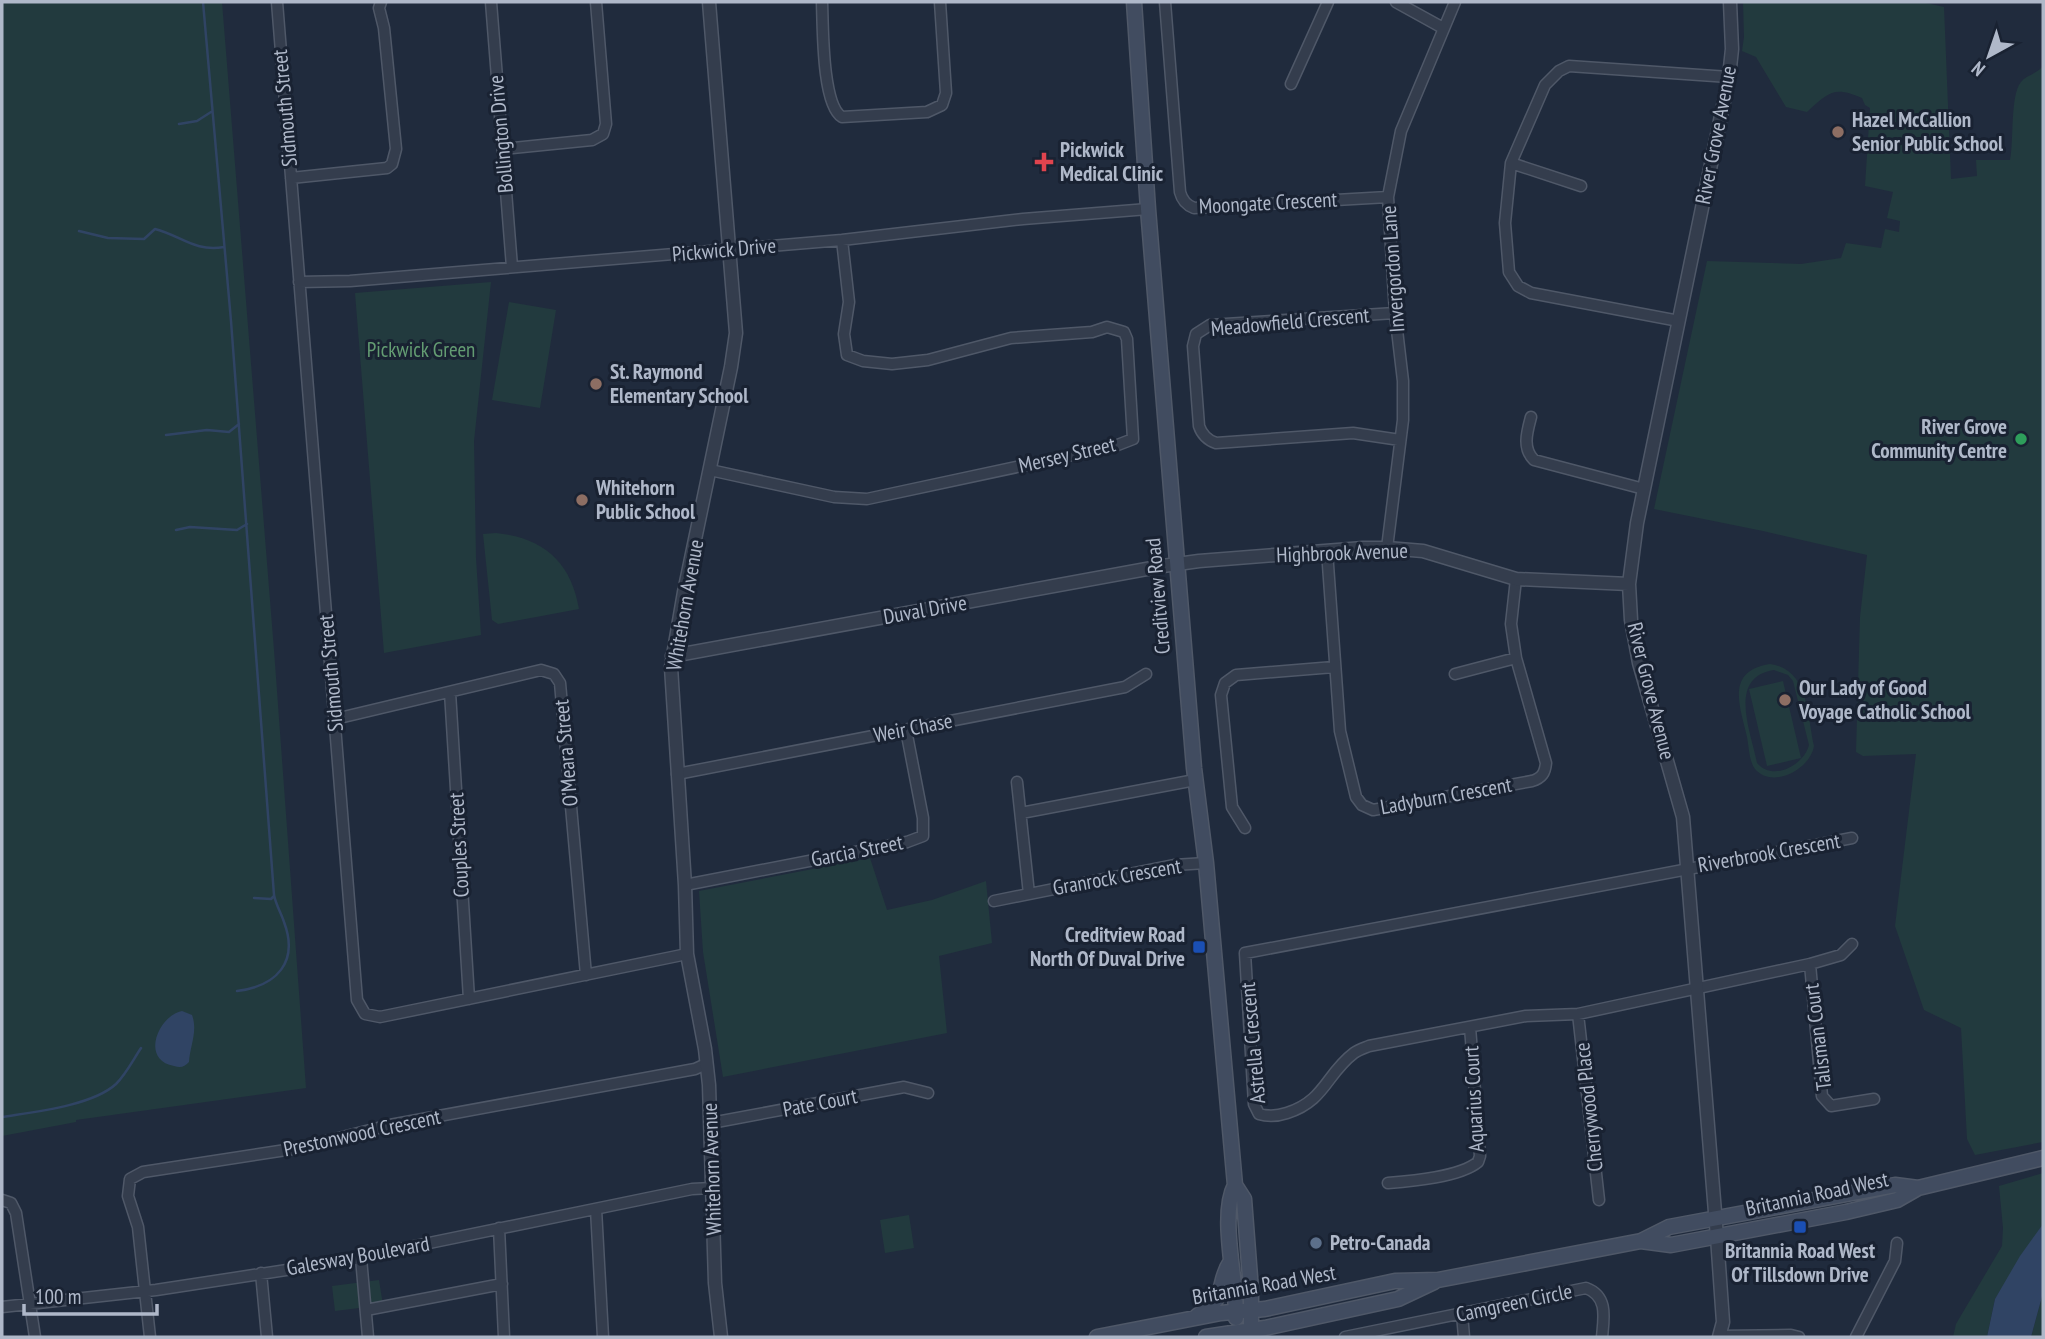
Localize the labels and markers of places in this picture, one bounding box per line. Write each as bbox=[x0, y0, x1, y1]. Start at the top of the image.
place label: Hazel McCallion Senior Public School bbox=[1852, 106, 2004, 157]
marker: Hazel McCallion Senior Public School bbox=[1830, 124, 1846, 140]
place label: Pickwick Medical Clinic bbox=[1060, 136, 1164, 187]
marker: Pickwick Medical Clinic bbox=[1034, 152, 1054, 172]
place label: St. Raymond Elementary School bbox=[610, 358, 749, 409]
marker: St. Raymond Elementary School bbox=[588, 376, 604, 392]
place label: River Grove Community Centre bbox=[1871, 413, 2007, 464]
marker: River Grove Community Centre bbox=[2013, 431, 2029, 447]
place label: Whitehorn Public School bbox=[595, 474, 696, 525]
marker: Whitehorn Public School bbox=[574, 492, 590, 508]
place label: Our Lady of Good Voyage Catholic School bbox=[1798, 674, 1972, 725]
marker: Our Lady of Good Voyage Catholic School bbox=[1777, 692, 1793, 708]
place label: Creditview Road North Of Duval Drive bbox=[1030, 921, 1185, 972]
marker: Creditview Road North Of Duval Drive bbox=[1191, 939, 1207, 955]
marker: Britannia Road West Of Tillsdown Drive bbox=[1792, 1219, 1808, 1235]
place label: Petro-Canada bbox=[1330, 1229, 1431, 1256]
marker: Petro-Canada bbox=[1308, 1235, 1324, 1251]
place label: Britannia Road West Of Tillsdown Drive bbox=[1725, 1237, 1875, 1288]

